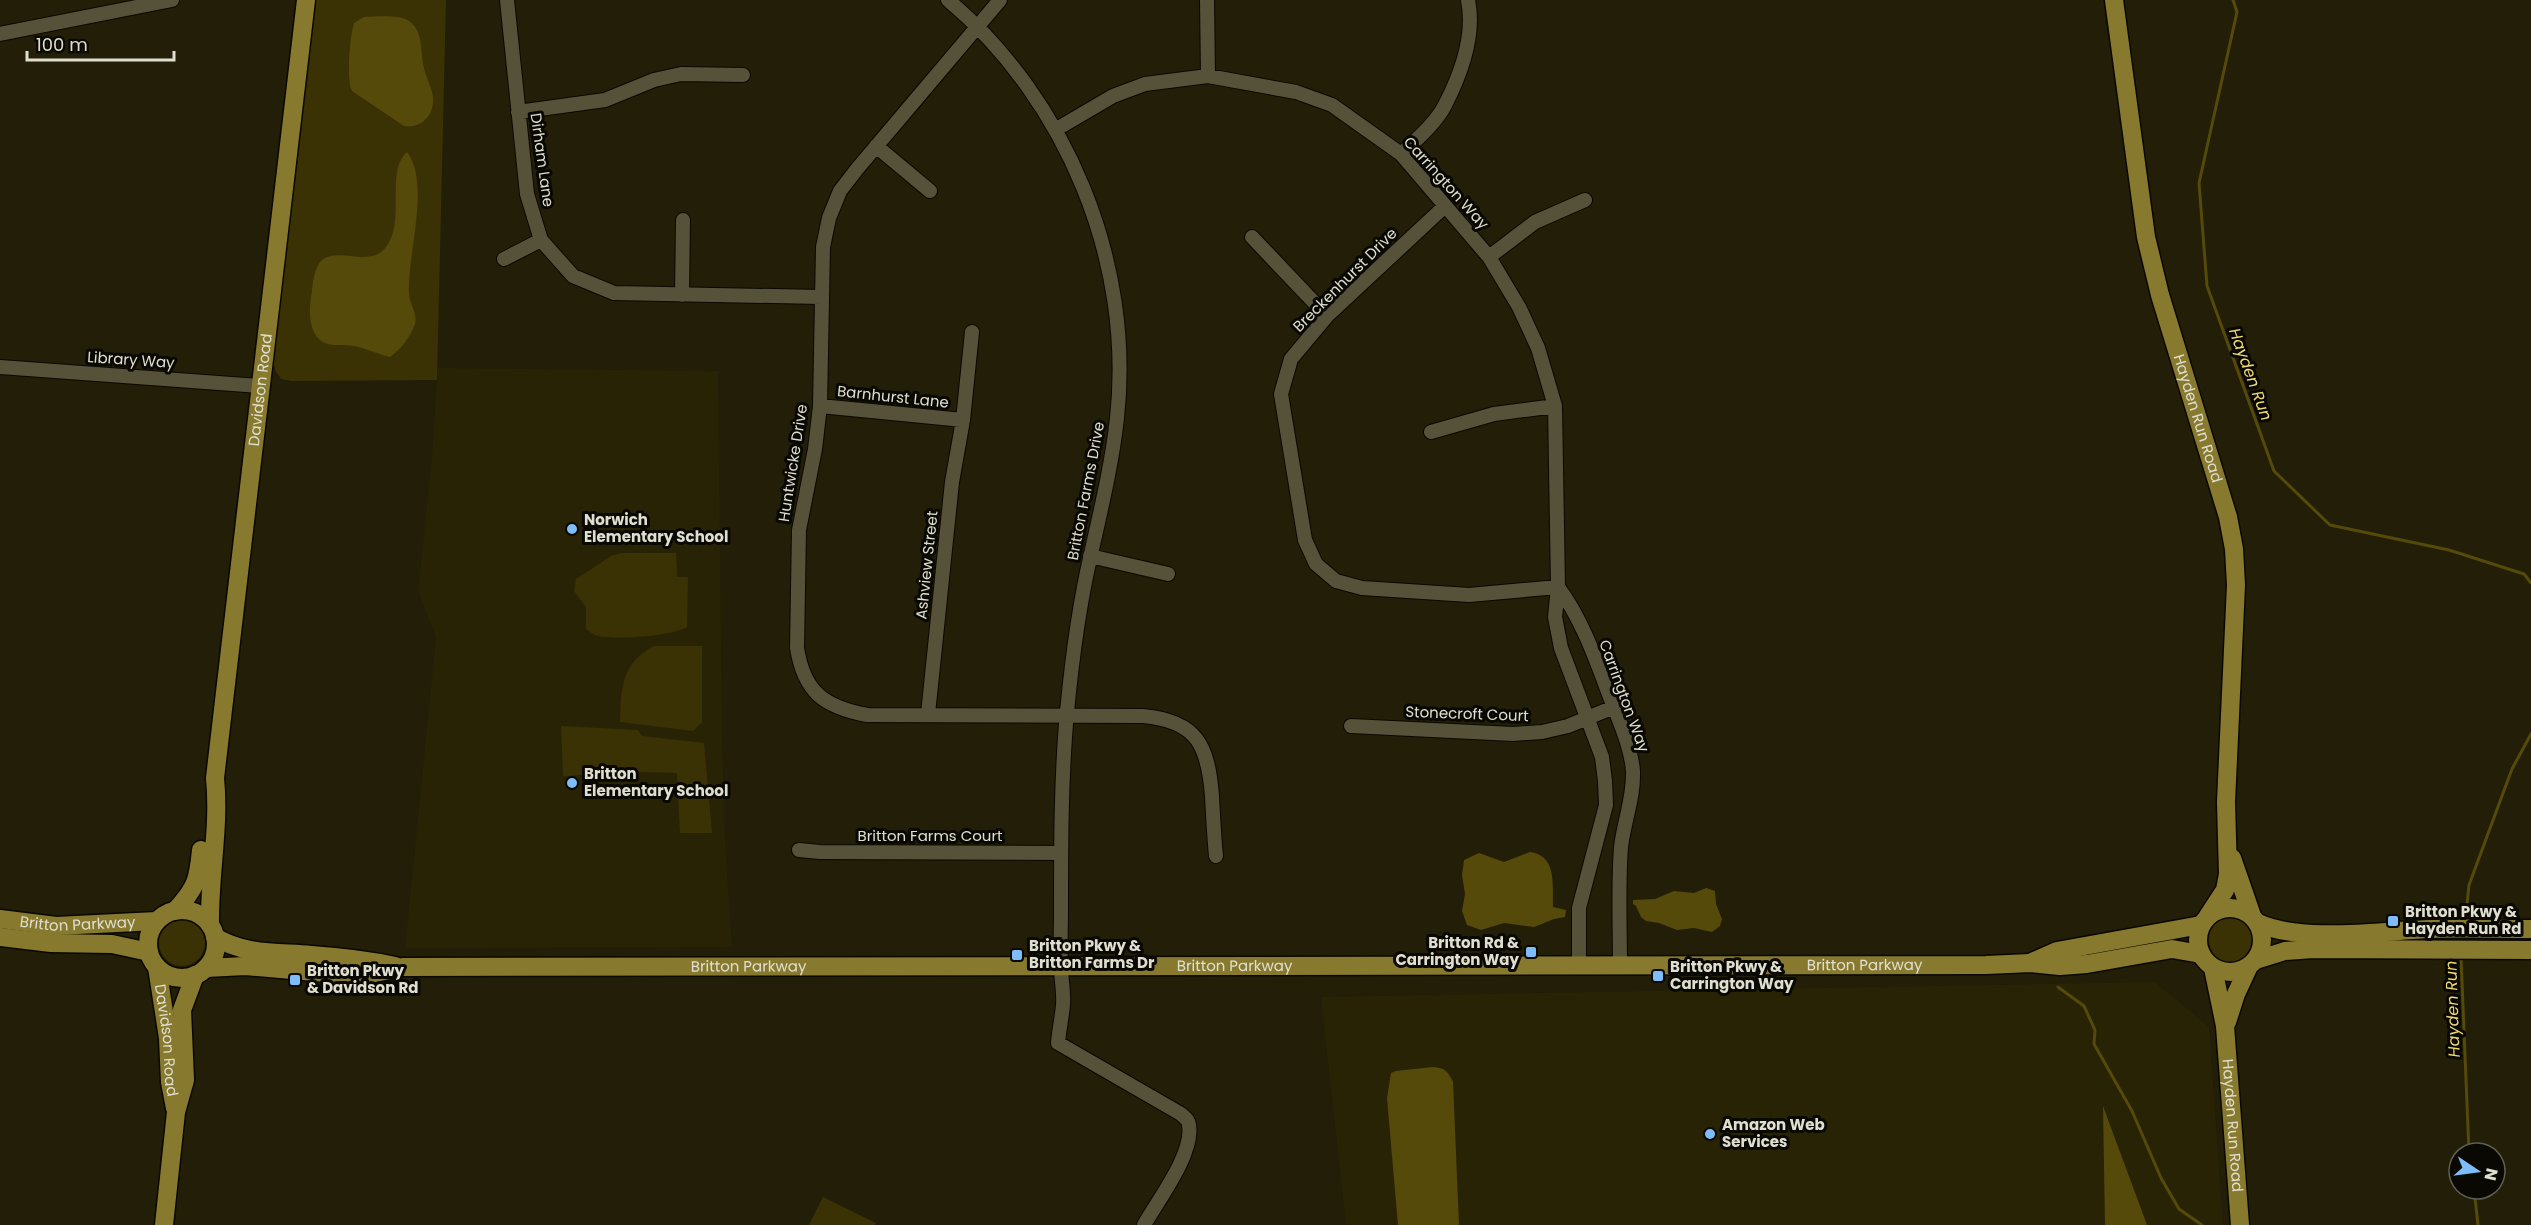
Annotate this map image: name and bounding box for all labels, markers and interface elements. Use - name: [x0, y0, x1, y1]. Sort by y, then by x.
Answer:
- scale bar: [27, 24, 174, 62]
- text: 100 m: [36, 32, 88, 57]
- street label: Dirham Lane: [526, 112, 559, 208]
- street label: Carrington Way: [1399, 132, 1494, 234]
- street label: Breckenhurst Drive: [1288, 223, 1401, 336]
- water label: Hayden Run: [2223, 325, 2278, 424]
- street label: Davidson Road: [243, 332, 277, 447]
- street label: Library Way: [87, 346, 176, 373]
- street label: Hayden Run Road: [2169, 352, 2228, 485]
- street label: Barnhurst Lane: [836, 380, 950, 413]
- street label: Huntwicke Drive: [773, 403, 812, 523]
- street label: Britton Farms Drive: [1062, 420, 1109, 562]
- place label: Norwich Elementary School: [584, 509, 728, 547]
- street label: Ashview Street: [910, 510, 943, 620]
- marker: Norwich Elementary School: [565, 522, 579, 536]
- street label: Carrington Way: [1594, 637, 1655, 755]
- street label: Stonecroft Court: [1405, 701, 1529, 726]
- place label: Britton Elementary School: [584, 763, 728, 801]
- marker: Britton Elementary School: [565, 776, 579, 790]
- street label: Britton Farms Court: [857, 825, 1003, 846]
- place label: Britton Pkwy & Hayden Run Rd: [2405, 901, 2522, 939]
- street label: Britton Parkway: [19, 911, 136, 936]
- marker: Britton Pkwy & Hayden Run Rd: [2386, 914, 2400, 928]
- place label: Britton Rd & Carrington Way: [1395, 932, 1520, 970]
- place label: Britton Pkwy & Britton Farms Dr: [1029, 935, 1155, 973]
- marker: Britton Rd & Carrington Way: [1524, 945, 1538, 959]
- marker: Britton Pkwy & Britton Farms Dr: [1010, 948, 1024, 962]
- street label: Britton Parkway: [1807, 954, 1923, 975]
- street label: Britton Parkway: [691, 955, 807, 977]
- street label: Britton Parkway: [1177, 955, 1293, 976]
- place label: Britton Pkwy & Carrington Way: [1670, 956, 1794, 994]
- place label: Britton Pkwy & Davidson Rd: [307, 960, 418, 998]
- water label: Hayden Run: [2439, 960, 2466, 1058]
- marker: Britton Pkwy & Carrington Way: [1651, 969, 1665, 983]
- marker: Britton Pkwy & Davidson Rd: [288, 973, 302, 987]
- street label: Davidson Road: [150, 983, 184, 1098]
- street label: Hayden Run Road: [2218, 1058, 2248, 1193]
- place label: Amazon Web Services: [1722, 1114, 1825, 1152]
- marker: Amazon Web Services: [1703, 1127, 1717, 1141]
- north arrow: [2447, 1141, 2507, 1201]
- text: N: [2479, 1166, 2504, 1183]

